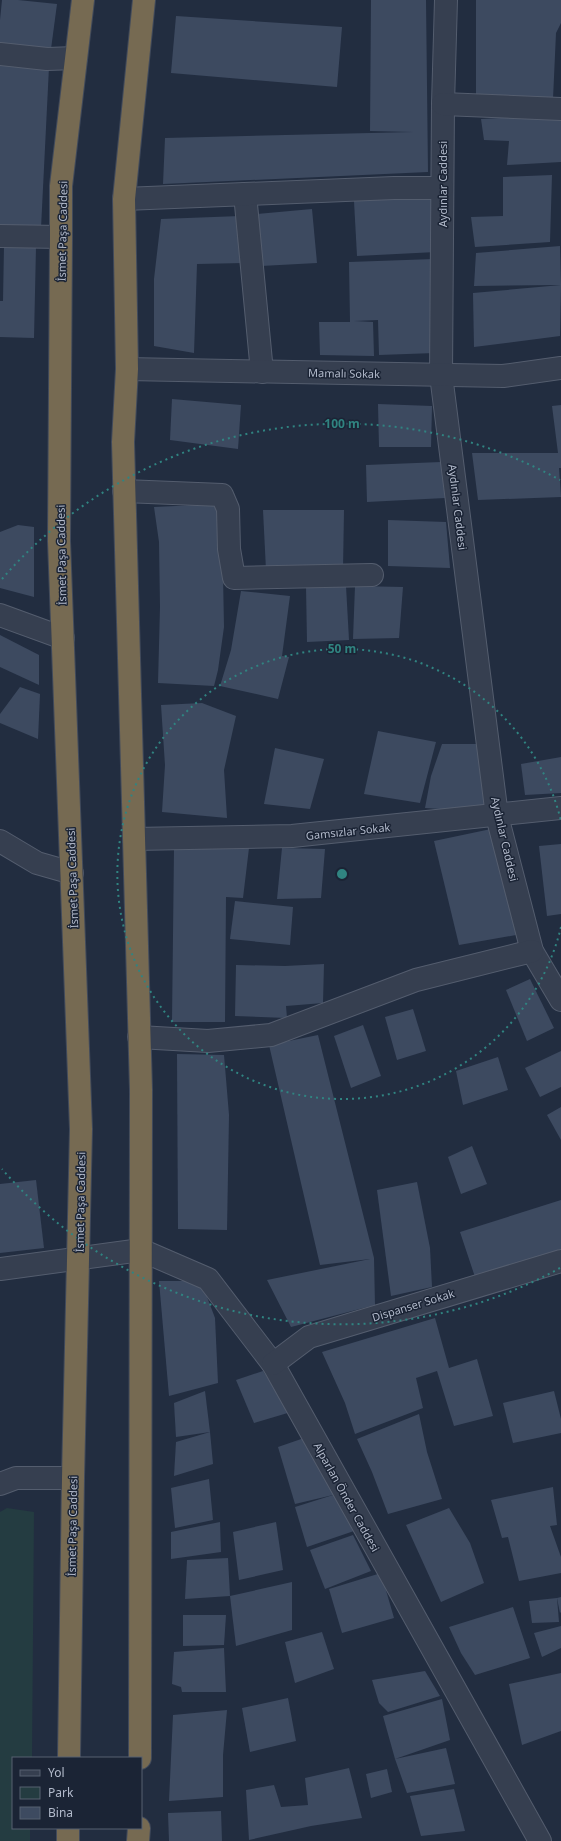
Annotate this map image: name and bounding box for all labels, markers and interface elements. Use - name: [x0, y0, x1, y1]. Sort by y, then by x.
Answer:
- street label: Aydınlar Caddesi: [435, 141, 450, 227]
- street label: İsmet Paşa Caddesi: [54, 181, 70, 281]
- street label: Mamalı Sokak: [308, 365, 380, 381]
- text: 100 m: [324, 415, 360, 432]
- street label: Aydınlar Caddesi: [445, 463, 471, 551]
- street label: İsmet Paşa Caddesi: [53, 505, 69, 605]
- text: 50 m: [328, 640, 356, 657]
- street label: Aydınlar Caddesi: [488, 795, 522, 883]
- street label: Gamsızlar Sokak: [305, 819, 391, 843]
- street label: İsmet Paşa Caddesi: [63, 828, 81, 928]
- centre of rings: [335, 867, 349, 881]
- street label: İsmet Paşa Caddesi: [72, 1152, 88, 1252]
- street label: Dispanser Sokak: [370, 1285, 456, 1325]
- street label: Alparlan Önder Caddesi: [311, 1440, 383, 1554]
- street label: İsmet Paşa Caddesi: [64, 1476, 80, 1576]
- legend: [12, 1757, 142, 1829]
- text: Yol: [48, 1764, 65, 1781]
- text: Park: [48, 1784, 74, 1801]
- text: Bina: [48, 1804, 73, 1821]

